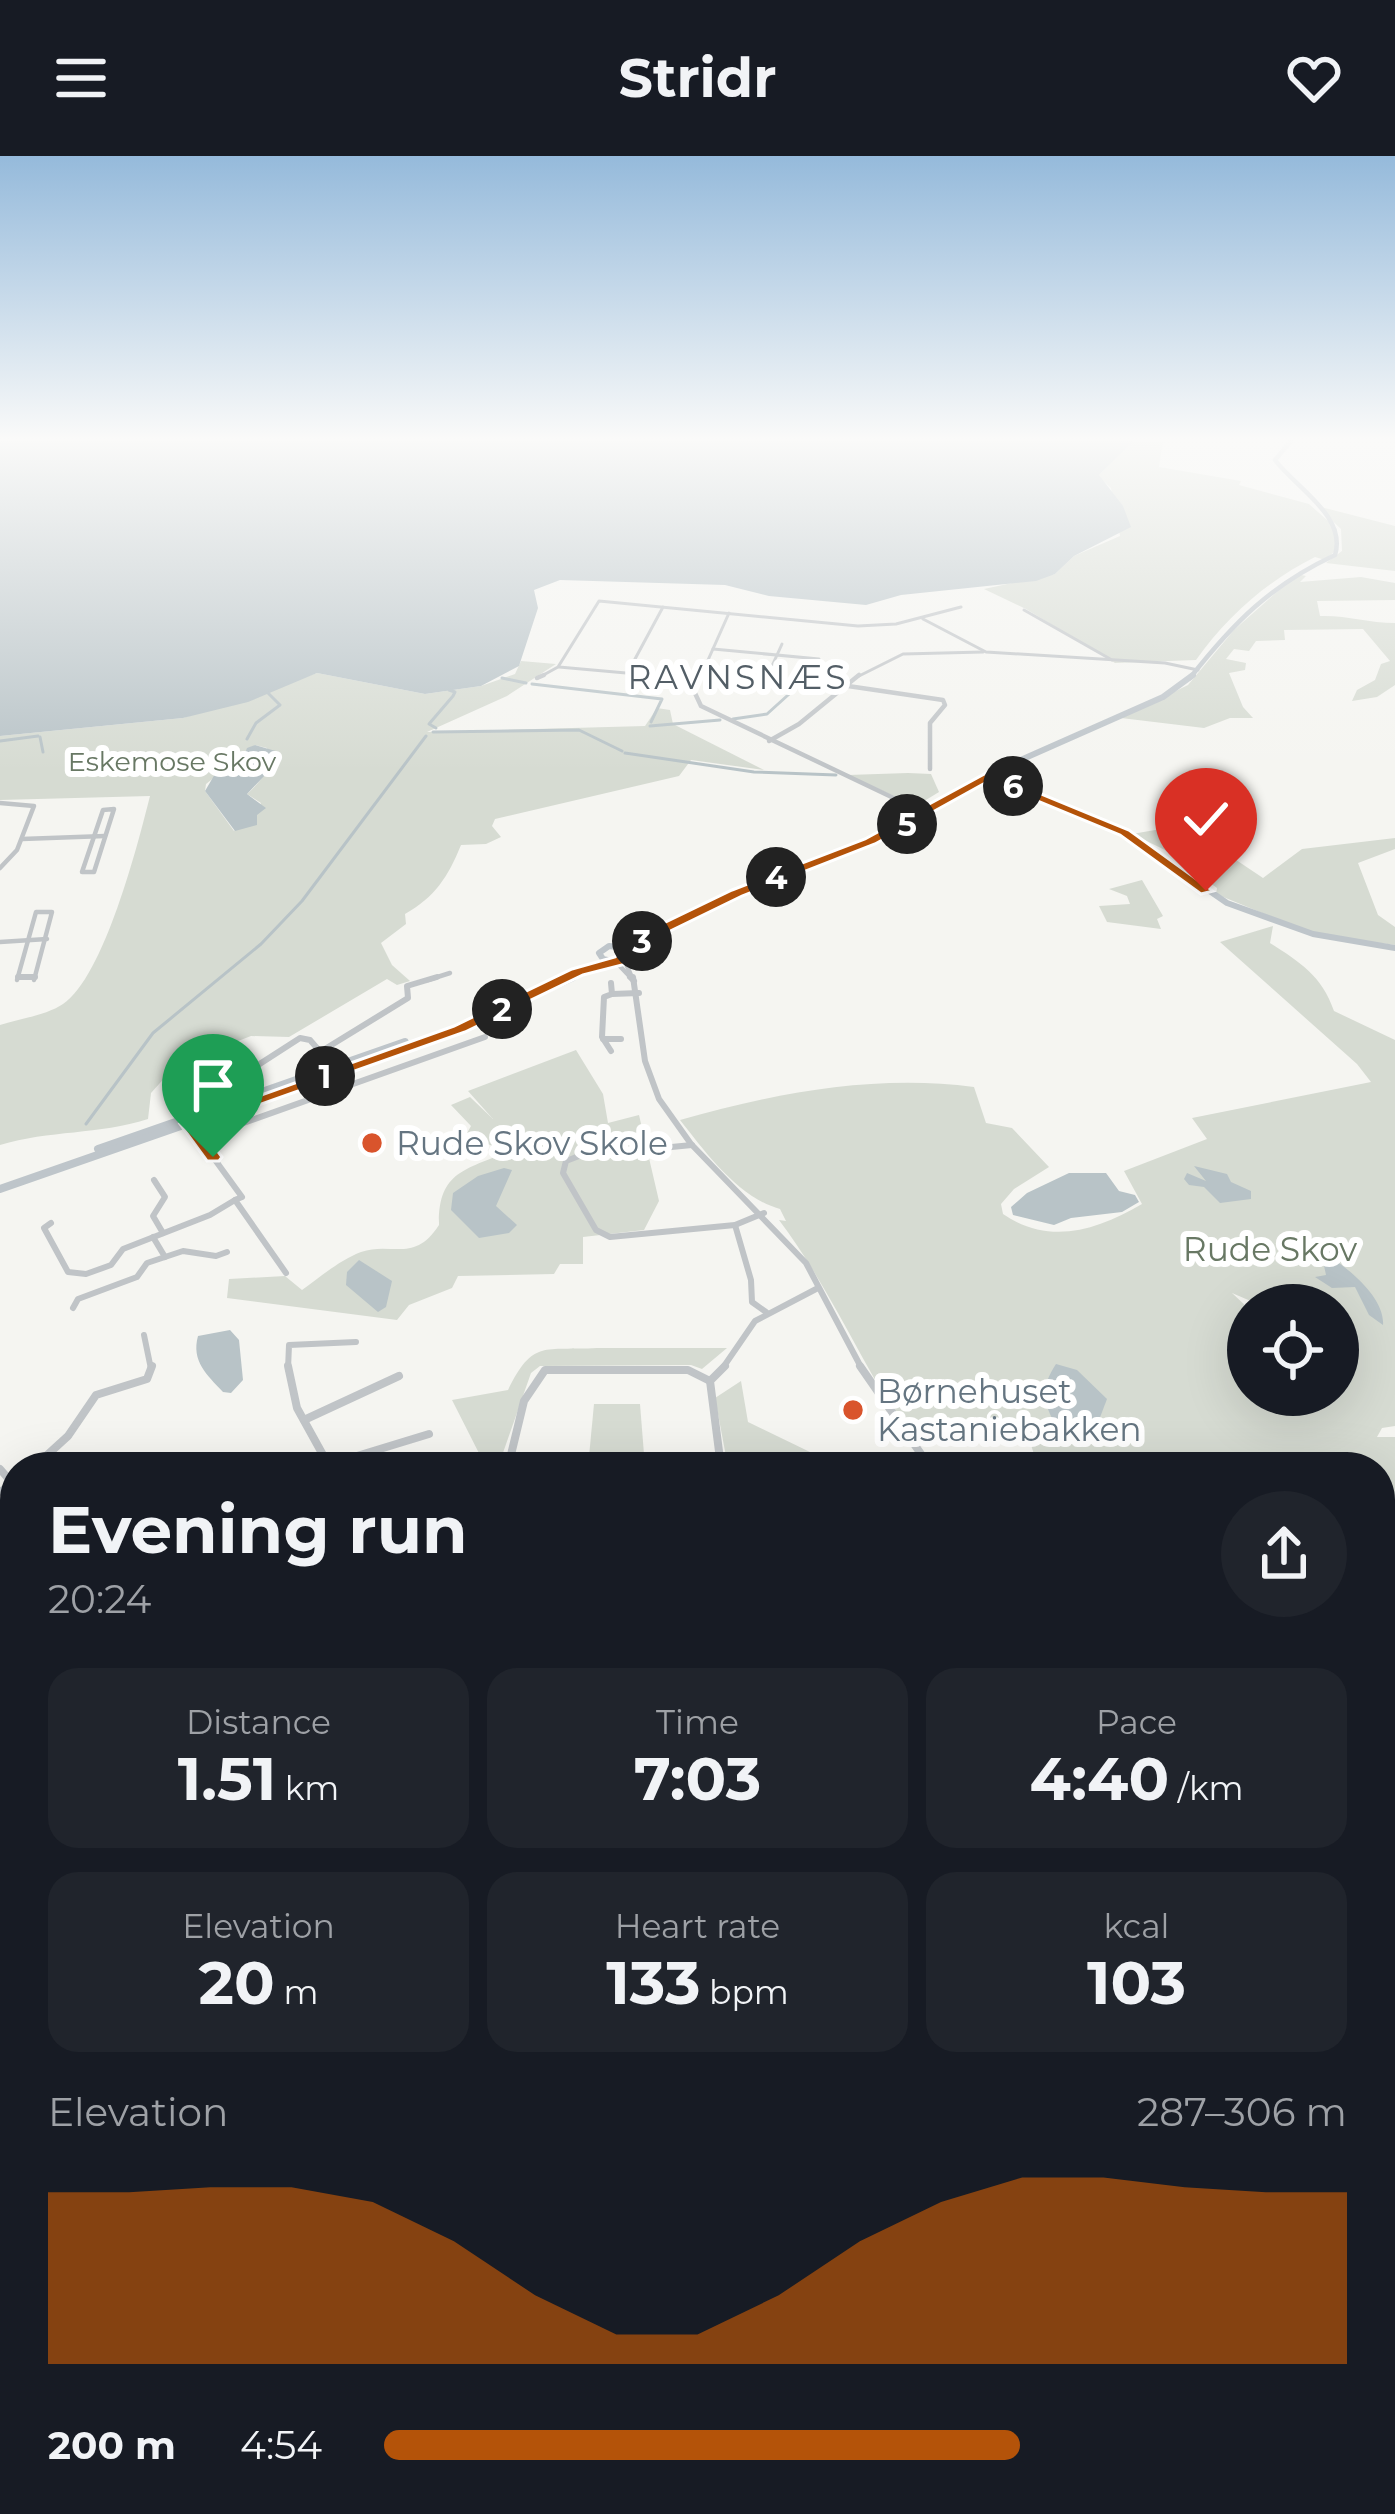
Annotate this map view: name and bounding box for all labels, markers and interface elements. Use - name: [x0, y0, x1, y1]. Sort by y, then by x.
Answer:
- icon: menu: [48, 45, 114, 111]
- text: Stridr: [619, 45, 776, 111]
- icon: heart: [1281, 45, 1347, 111]
- district label: RAVNSNÆS: [627, 657, 849, 697]
- park label: Eskemose Skov: [68, 745, 277, 778]
- pin: 6: [983, 756, 1043, 816]
- text: 6: [1002, 766, 1024, 806]
- pin: [1155, 768, 1257, 891]
- icon: check: [1173, 786, 1239, 852]
- pin: 5: [877, 794, 937, 854]
- text: 5: [897, 804, 917, 844]
- pin: 4: [746, 847, 806, 907]
- text: 4: [765, 857, 787, 897]
- pin: 3: [612, 911, 672, 971]
- text: 3: [632, 921, 652, 961]
- pin: 2: [472, 979, 532, 1039]
- text: 2: [492, 989, 512, 1029]
- pin: [162, 1034, 264, 1157]
- pin: 1: [295, 1046, 355, 1106]
- icon: arrive: [180, 1052, 246, 1118]
- text: 1: [319, 1056, 331, 1096]
- place label: Rude Skov Skole: [396, 1123, 668, 1163]
- marker: Rude Skov Skole: [359, 1130, 385, 1156]
- park label: Rude Skov: [1183, 1229, 1357, 1269]
- map controls: [1227, 1284, 1359, 1416]
- button: locate: [1227, 1284, 1359, 1416]
- place label: Børnehuset Kastaniebakken: [877, 1371, 1142, 1449]
- marker: Børnehuset Kastaniebakken: [840, 1397, 866, 1423]
- text: Evening run: [48, 1489, 468, 1570]
- button: share: [1221, 1491, 1347, 1617]
- text: 20:24: [48, 1575, 151, 1623]
- text: Distance: [186, 1702, 331, 1742]
- text: Time: [656, 1702, 739, 1742]
- text: Pace: [1096, 1702, 1177, 1742]
- text: 1.51: [178, 1742, 276, 1815]
- text: 7:03: [634, 1742, 761, 1815]
- text: 4:40: [1029, 1742, 1169, 1815]
- text: km: [276, 1768, 339, 1808]
- text: /km: [1169, 1768, 1244, 1808]
- text: Elevation: [182, 1906, 335, 1946]
- text: Heart rate: [615, 1906, 780, 1946]
- text: kcal: [1104, 1906, 1169, 1946]
- text: 20: [199, 1946, 275, 2019]
- text: 133: [606, 1946, 700, 2019]
- text: 103: [1087, 1946, 1186, 2019]
- text: m: [275, 1972, 318, 2012]
- text: bpm: [700, 1972, 789, 2012]
- text: Elevation: [48, 2088, 228, 2136]
- text: 287–306 m: [1137, 2088, 1347, 2136]
- text: 200 m: [48, 2421, 176, 2469]
- text: 4:54: [240, 2421, 322, 2469]

